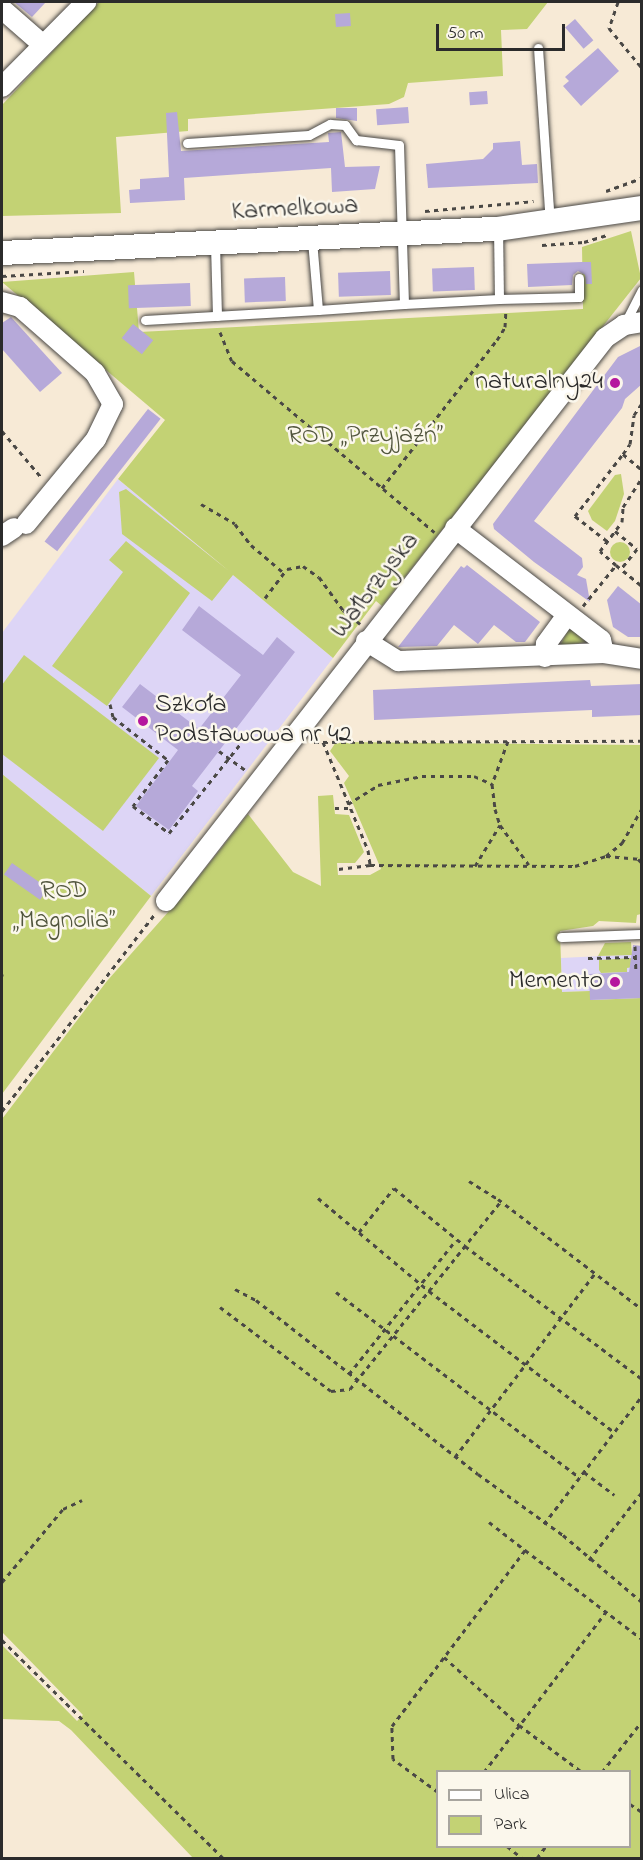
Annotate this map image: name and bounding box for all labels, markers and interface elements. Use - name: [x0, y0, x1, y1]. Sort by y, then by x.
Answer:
- scale bar: [439, 12, 568, 50]
- text: 50 m: [447, 21, 484, 47]
- street label: Karmelkowa: [231, 191, 359, 229]
- place label: naturalny24: [475, 367, 603, 399]
- marker: naturalny24: [608, 376, 622, 390]
- park label: ROD „Przyjaźń”: [287, 421, 443, 453]
- street label: Wałbrzyska: [325, 527, 427, 645]
- place label: Szkoła Podstawowa nr 42: [155, 690, 352, 752]
- marker: Szkoła Podstawowa nr 42: [136, 714, 150, 728]
- park label: ROD „Magnolia”: [13, 876, 115, 938]
- place label: Memento: [509, 966, 603, 998]
- marker: Memento: [608, 975, 622, 989]
- legend: [436, 1770, 631, 1848]
- text: Ulica: [494, 1782, 529, 1808]
- text: Park: [494, 1812, 527, 1838]

